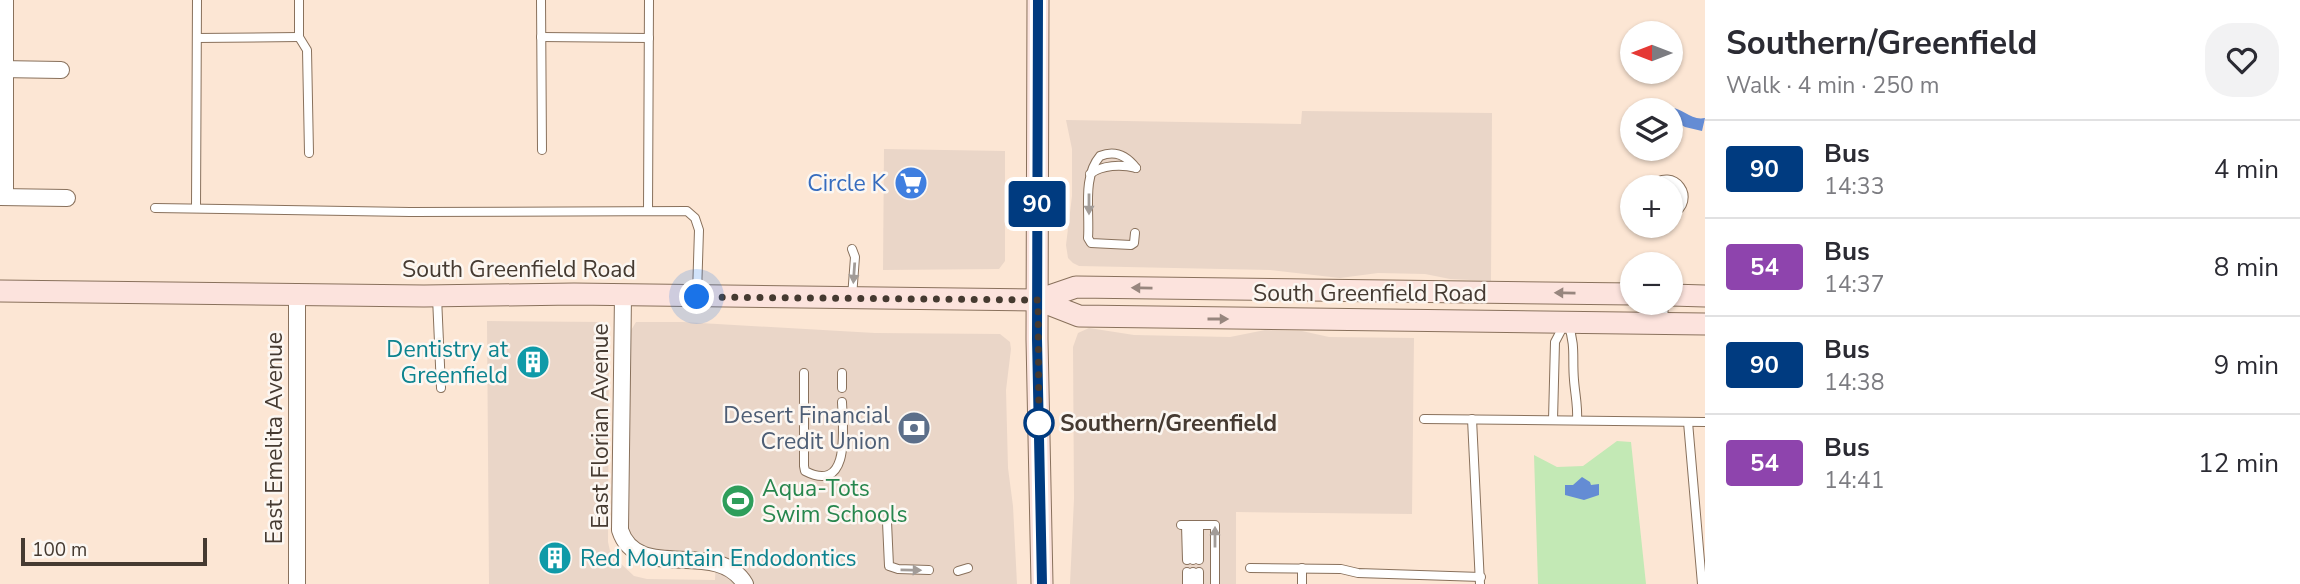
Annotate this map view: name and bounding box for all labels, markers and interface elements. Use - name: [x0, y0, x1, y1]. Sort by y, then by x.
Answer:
- north arrow: [1620, 21, 1684, 84]
- map controls: [1620, 21, 1683, 315]
- text: Southern/Greenfield: [1726, 21, 2037, 66]
- button: heart: [2205, 23, 2279, 97]
- text: Walk · 4 min · 250 m: [1726, 70, 1939, 101]
- button: layers: [1620, 98, 1683, 161]
- text: Bus: [1824, 136, 1870, 171]
- text: 4 min: [2214, 152, 2279, 187]
- text: 90: [1750, 153, 1779, 185]
- supermarket icon: Circle K: [892, 164, 930, 202]
- place label: Circle K: [807, 168, 887, 199]
- text: 14:33: [1824, 171, 1884, 202]
- button: +: [1620, 175, 1683, 238]
- line badge: 90: [1006, 181, 1068, 227]
- text: 90: [1023, 188, 1051, 220]
- one-way arrow: [1084, 193, 1095, 215]
- text: Bus: [1824, 234, 1870, 269]
- text: 8 min: [2214, 250, 2279, 285]
- text: 54: [1750, 251, 1779, 283]
- button: −: [1620, 252, 1683, 315]
- street label: South Greenfield Road: [402, 254, 636, 285]
- one-way arrow: [848, 262, 859, 284]
- text: 14:37: [1824, 269, 1884, 300]
- street label: South Greenfield Road: [1253, 278, 1487, 309]
- your location: [679, 279, 714, 314]
- one-way arrow: [1131, 282, 1153, 294]
- one-way arrow: [1553, 287, 1575, 299]
- one-way arrow: [1208, 313, 1230, 325]
- street label: East Florian Avenue: [585, 323, 616, 529]
- street label: East Emelita Avenue: [259, 332, 290, 544]
- text: Bus: [1824, 332, 1870, 367]
- place label: Dentistry at Greenfield: [386, 334, 509, 391]
- building icon: Dentistry at Greenfield: [514, 343, 552, 381]
- text: 9 min: [2214, 348, 2279, 383]
- text: 90: [1750, 349, 1779, 381]
- text: 14:38: [1824, 367, 1884, 398]
- place label: Desert Financial Credit Union: [723, 400, 890, 457]
- marker: Southern/Greenfield: [1024, 408, 1054, 438]
- place label: Southern/Greenfield: [1060, 408, 1277, 439]
- bank icon: Desert Financial Credit Union: [895, 409, 933, 447]
- text: Bus: [1824, 430, 1870, 465]
- text: 12 min: [2198, 446, 2279, 481]
- text: 54: [1750, 447, 1779, 479]
- text: 14:41: [1824, 465, 1884, 496]
- place label: Aqua-Tots Swim Schools: [762, 473, 907, 530]
- sports icon: Aqua-Tots Swim Schools: [719, 482, 757, 520]
- one-way arrow: [1209, 526, 1221, 548]
- scale bar: [21, 535, 206, 567]
- text: 100 m: [32, 537, 87, 563]
- building icon: Red Mountain Endodontics: [536, 539, 574, 577]
- place label: Red Mountain Endodontics: [580, 543, 857, 574]
- one-way arrow: [900, 564, 922, 575]

